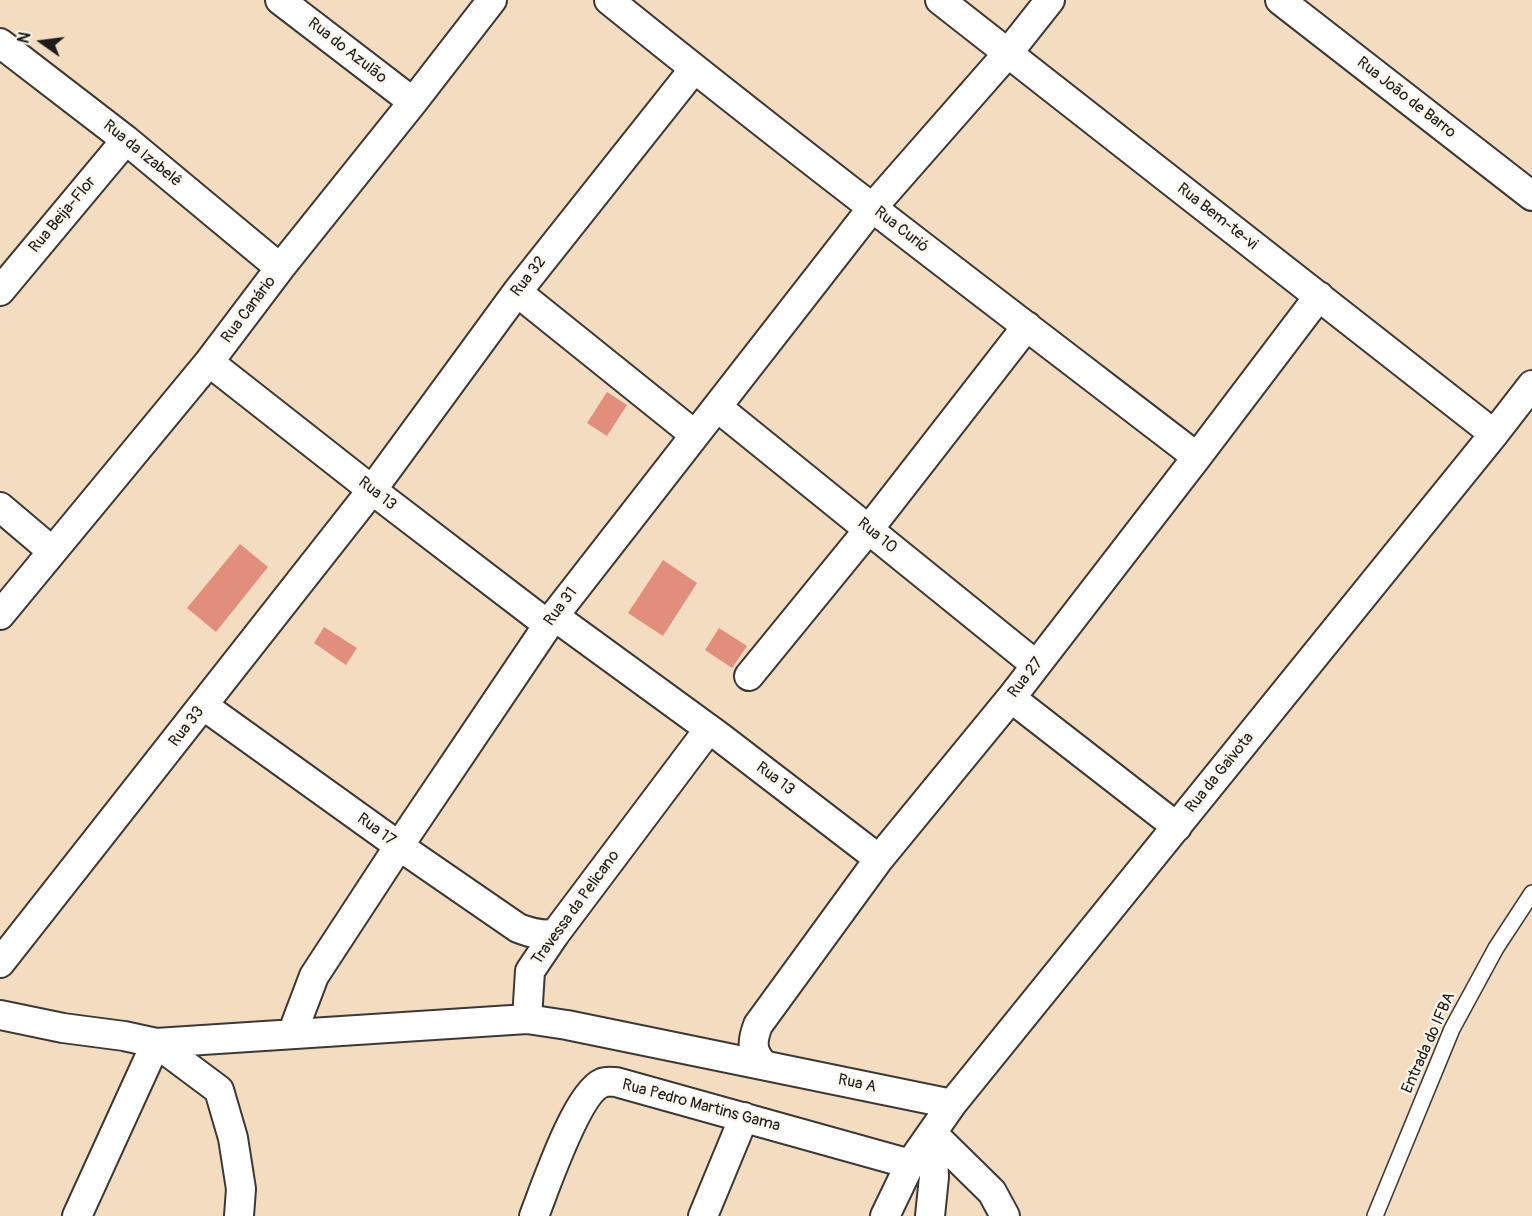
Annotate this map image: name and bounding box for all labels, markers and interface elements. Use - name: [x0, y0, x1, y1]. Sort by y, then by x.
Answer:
- north arrow: [12, 12, 72, 72]
- street label: Rua do Azulão: [304, 14, 390, 88]
- text: N: [14, 30, 36, 45]
- street label: Rua João de Barro: [1353, 53, 1459, 143]
- street label: Rua da Izabelê: [99, 117, 185, 191]
- street label: Rua Beija-Flor: [25, 173, 101, 257]
- street label: Rua Bem-te-vi: [1173, 180, 1261, 254]
- street label: Rua Curió: [870, 203, 932, 257]
- street label: Rua 32: [507, 253, 551, 301]
- street label: Rua Canário: [218, 273, 280, 347]
- street label: Rua 13: [354, 473, 400, 515]
- street label: Rua 10: [853, 514, 901, 558]
- street label: Rua 31: [540, 584, 582, 630]
- street label: Rua 27: [1004, 654, 1048, 702]
- street label: Rua 33: [165, 703, 209, 751]
- street label: Rua da Gaivota: [1182, 729, 1258, 817]
- street label: Rua 13: [752, 758, 798, 800]
- street label: Rua 17: [353, 810, 399, 850]
- street label: Travessa da Pelicano: [528, 847, 624, 969]
- street label: Entrada do IFBA: [1398, 989, 1460, 1097]
- street label: Rua A: [836, 1071, 878, 1097]
- street label: Rua Pedro Martins Gama: [620, 1076, 782, 1136]

